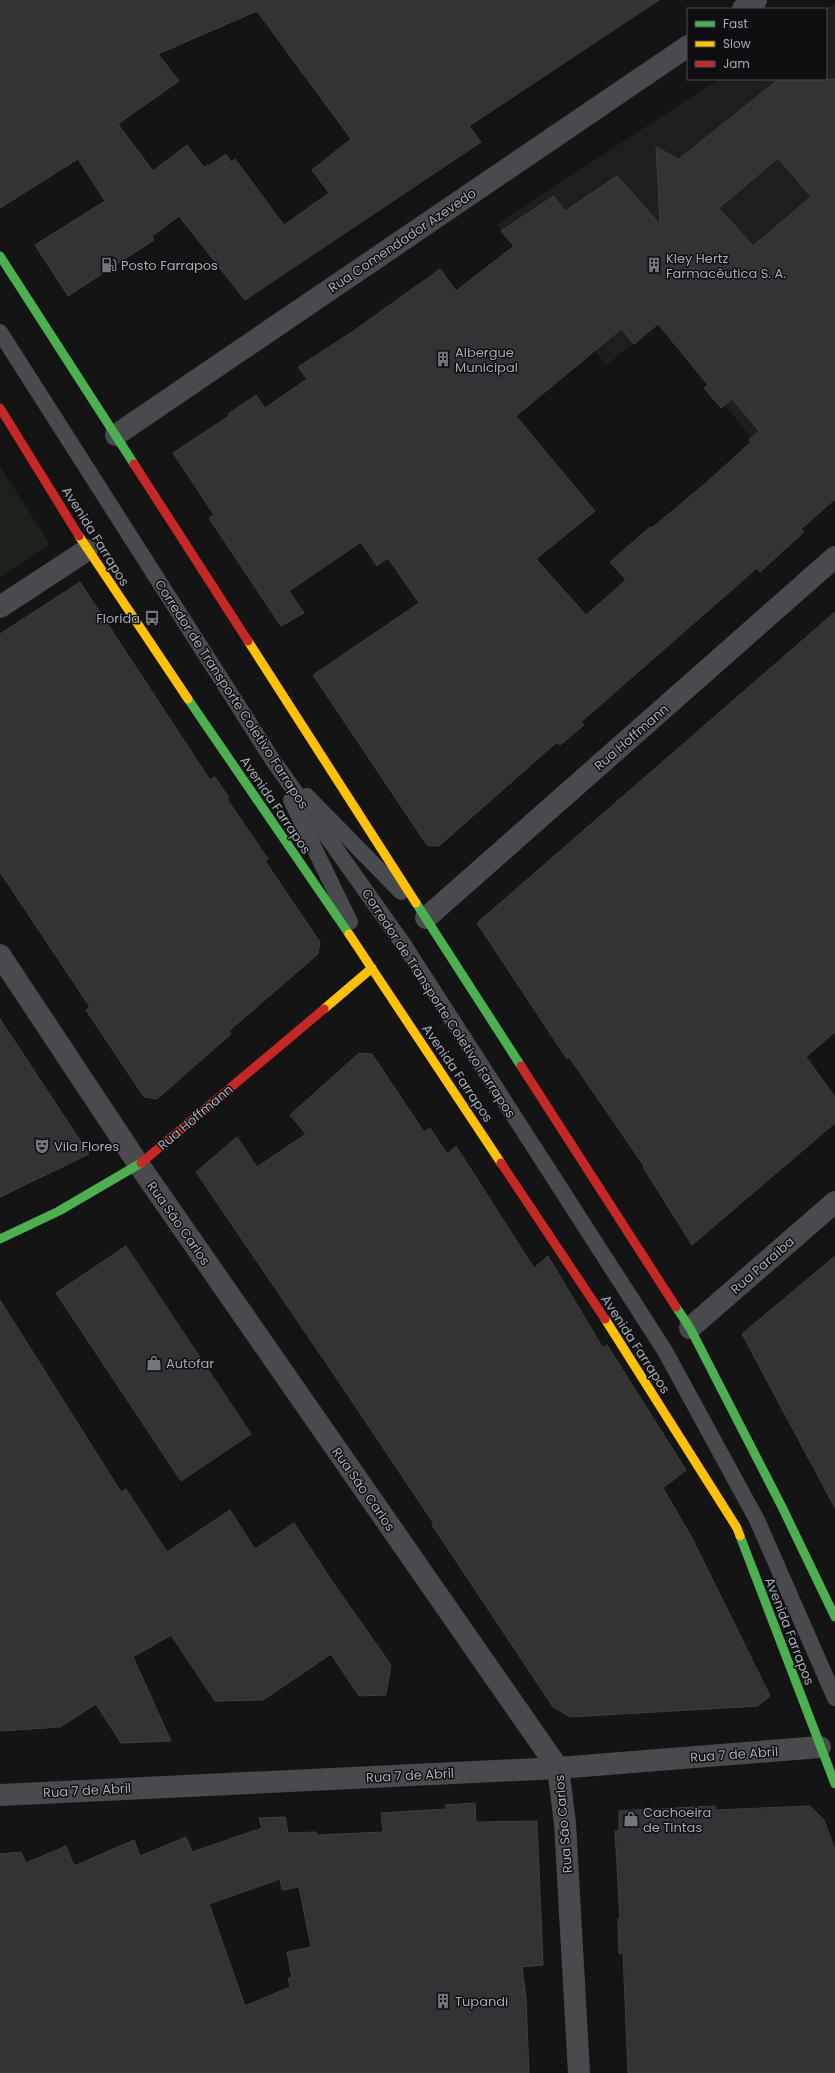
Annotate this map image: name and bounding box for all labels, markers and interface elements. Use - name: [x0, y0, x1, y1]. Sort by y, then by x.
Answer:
- legend: [687, 8, 827, 80]
- text: Fast: [723, 15, 748, 32]
- text: Slow: [723, 35, 751, 52]
- text: Jam: [723, 55, 750, 72]
- street label: Rua Comendador Azevedo: [325, 184, 480, 297]
- place label: Kley Hertz Farmacêutica S. A.: [666, 249, 786, 283]
- fuel station icon: Posto Farrapos: [100, 256, 118, 274]
- place label: Posto Farrapos: [121, 256, 218, 275]
- building icon: Kley Hertz Farmacêutica S. A.: [645, 256, 663, 274]
- place label: Albergue Municipal: [455, 343, 518, 377]
- building icon: Albergue Municipal: [434, 350, 452, 368]
- street label: Avenida Farrapos: [57, 483, 134, 590]
- street label: Corredor de Transporte Coletivo Farrapos: [150, 576, 313, 813]
- place label: Florida: [96, 609, 140, 628]
- bus stop icon: Florida: [143, 609, 161, 627]
- street label: Rua Hoffmann: [590, 700, 673, 775]
- street label: Avenida Farrapos: [236, 753, 316, 858]
- street label: Corredor de Transporte Coletivo Farrapos: [357, 885, 520, 1122]
- street label: Avenida Farrapos: [418, 1021, 498, 1126]
- street label: Rua Hoffmann: [154, 1080, 237, 1155]
- theatre icon: Vila Flores: [33, 1137, 51, 1155]
- place label: Vila Flores: [54, 1137, 119, 1156]
- street label: Rua São Carlos: [143, 1177, 215, 1269]
- street label: Rua Paraíba: [726, 1232, 798, 1299]
- street label: Avenida Farrapos: [596, 1291, 675, 1398]
- shop icon: Autofar: [145, 1354, 163, 1372]
- place label: Autofar: [166, 1354, 214, 1373]
- street label: Rua São Carlos: [328, 1443, 400, 1535]
- street label: Avenida Farrapos: [760, 1574, 819, 1688]
- street label: Rua 7 de Abril: [689, 1742, 779, 1767]
- street label: Rua 7 de Abril: [366, 1764, 455, 1787]
- street label: Rua São Carlos: [550, 1774, 577, 1874]
- street label: Rua 7 de Abril: [43, 1779, 132, 1802]
- place label: Cachoeira de Tintas: [643, 1803, 711, 1837]
- shop icon: Cachoeira de Tintas: [622, 1810, 640, 1828]
- building icon: Tupandi: [434, 1992, 452, 2010]
- place label: Tupandi: [455, 1992, 508, 2011]

